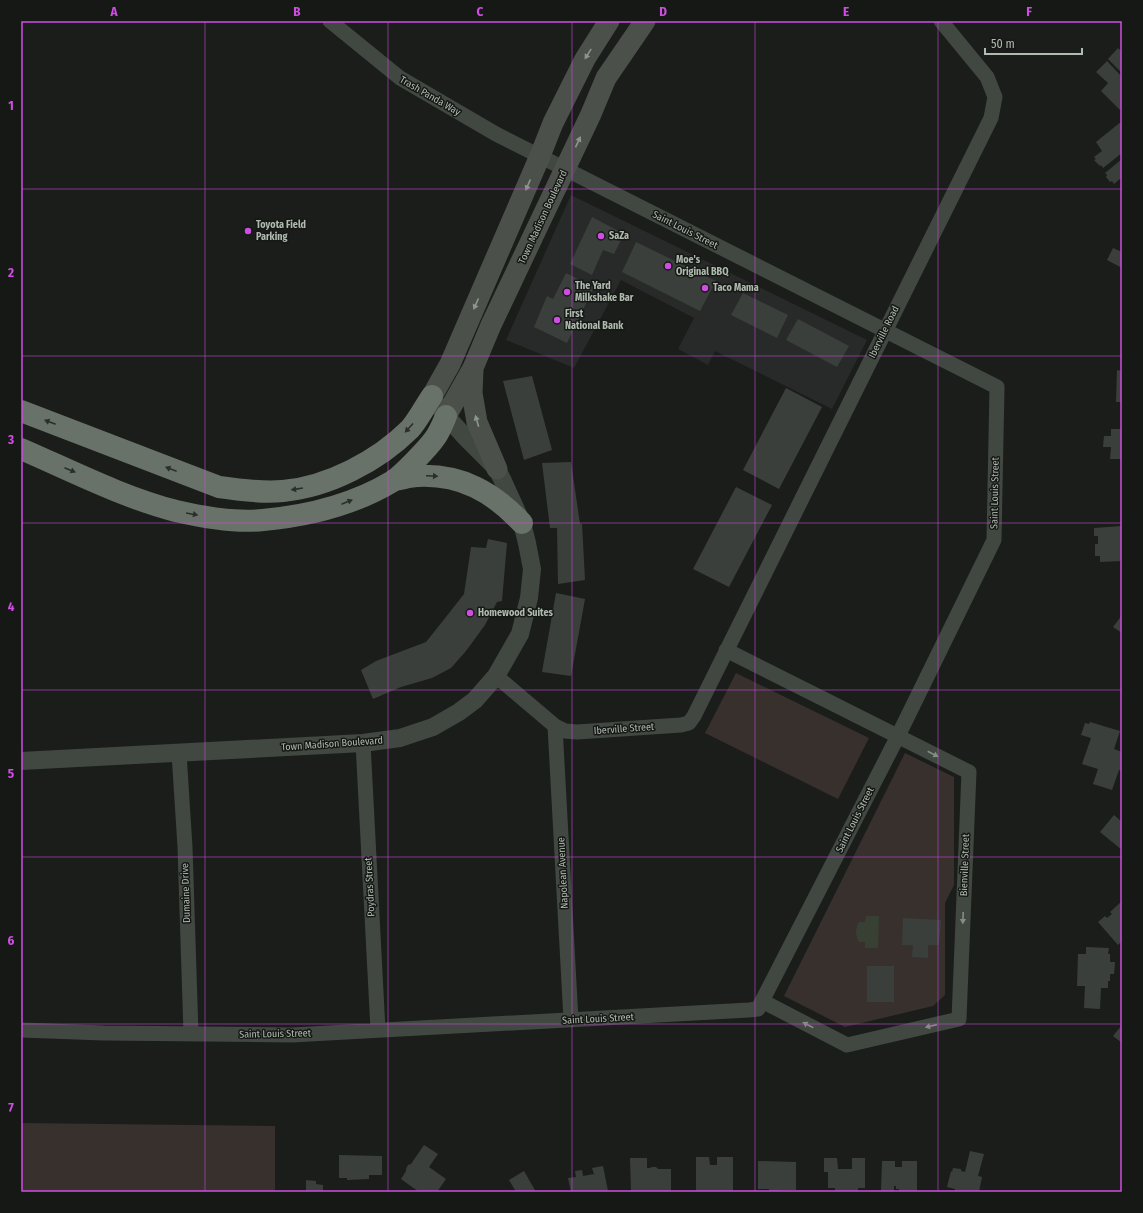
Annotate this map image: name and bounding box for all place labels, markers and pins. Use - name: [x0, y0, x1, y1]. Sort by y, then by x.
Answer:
- place label: Toyota Field Parking: [256, 219, 306, 243]
- marker: Toyota Field Parking: [243, 226, 253, 236]
- place label: SaZa: [609, 230, 629, 242]
- marker: SaZa: [596, 231, 606, 241]
- place label: Moe's Original BBQ: [676, 254, 729, 278]
- marker: Moe's Original BBQ: [663, 261, 673, 271]
- place label: The Yard Milkshake Bar: [575, 280, 634, 304]
- place label: Taco Mama: [713, 282, 759, 294]
- marker: Taco Mama: [700, 283, 710, 293]
- marker: The Yard Milkshake Bar: [562, 287, 572, 297]
- place label: First National Bank: [565, 308, 624, 332]
- marker: First National Bank: [552, 315, 562, 325]
- place label: Homewood Suites: [478, 607, 554, 619]
- marker: Homewood Suites: [465, 608, 475, 618]

